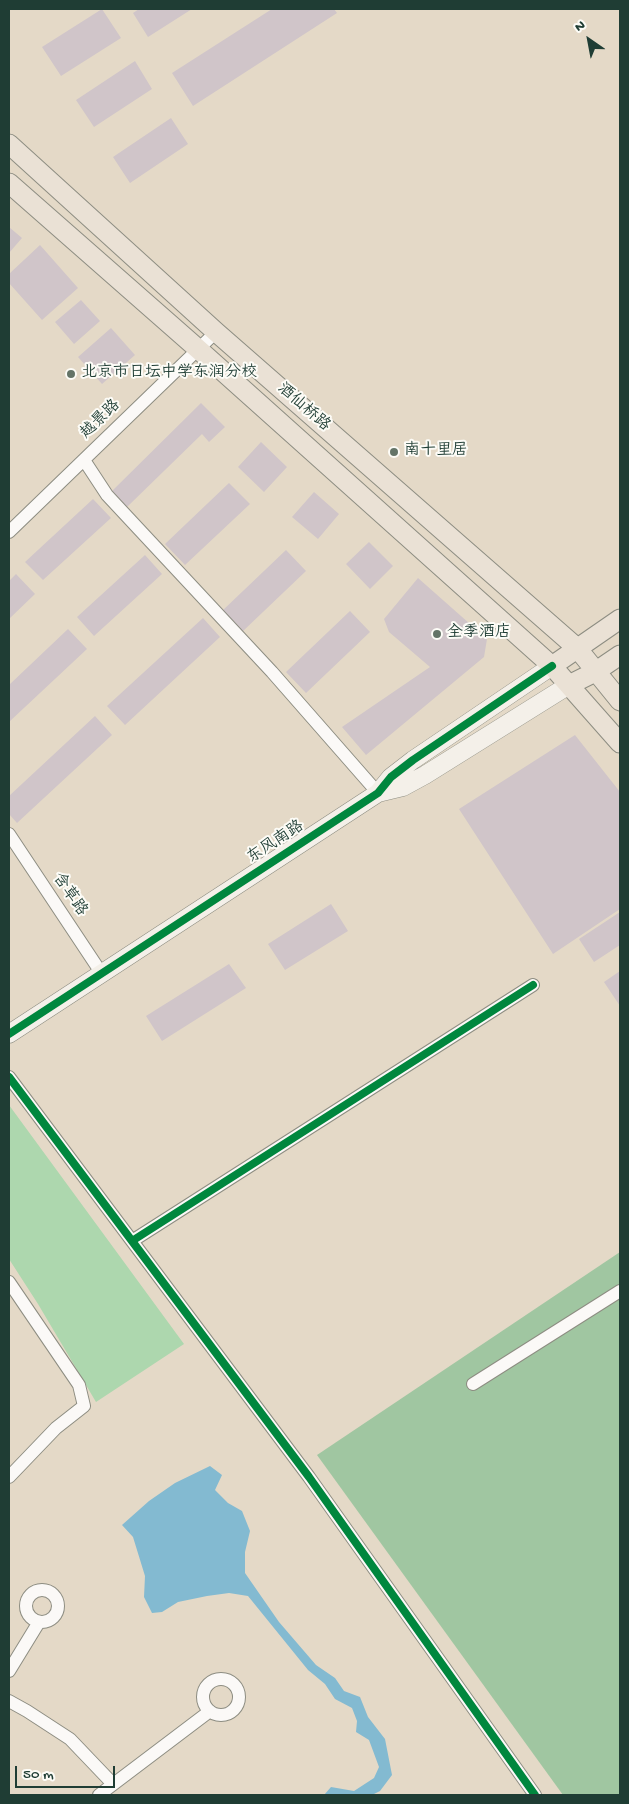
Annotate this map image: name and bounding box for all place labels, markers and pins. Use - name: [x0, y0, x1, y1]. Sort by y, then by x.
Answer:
- place label: 北京市日坛中学东润分校: [81, 364, 257, 384]
- marker: 北京市日坛中学东润分校: [65, 368, 77, 380]
- place label: 南十里居: [404, 442, 468, 462]
- marker: 南十里居: [388, 446, 400, 458]
- place label: 全季酒店: [447, 624, 511, 644]
- marker: 全季酒店: [431, 628, 443, 640]

